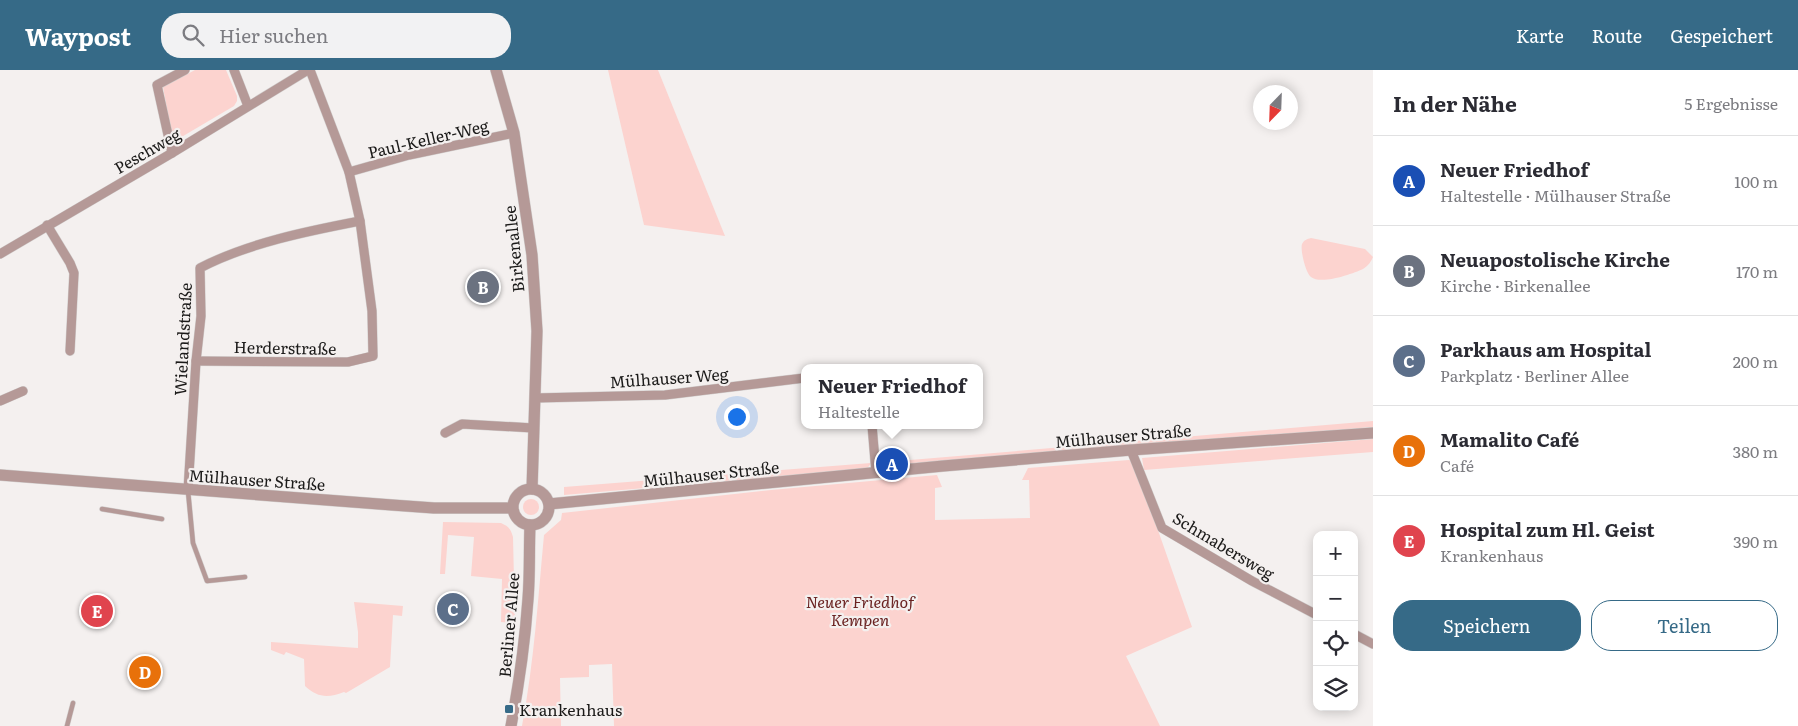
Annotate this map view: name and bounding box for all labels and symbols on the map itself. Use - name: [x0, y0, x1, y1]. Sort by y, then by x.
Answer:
- north arrow: [1253, 85, 1298, 130]
- street label: Paul-Keller-Weg: [365, 112, 491, 164]
- street label: Peschweg: [109, 121, 185, 179]
- street label: Birkenallee: [497, 204, 529, 294]
- pin: B: [467, 268, 499, 306]
- street label: Wielandstraße: [167, 282, 197, 396]
- street label: Herderstraße: [233, 334, 337, 360]
- street label: Mülhauser Weg: [609, 361, 729, 393]
- your location: [724, 404, 750, 430]
- street label: Mülhauser Straße: [1054, 417, 1192, 453]
- pin: A: [876, 445, 908, 483]
- street label: Mülhauser Straße: [642, 454, 780, 492]
- street label: Mülhauser Straße: [188, 462, 326, 496]
- street label: Schmabersweg: [1169, 505, 1280, 585]
- street label: Berliner Allee: [491, 572, 525, 678]
- park label: Neuer Friedhof Kempen: [806, 589, 916, 631]
- pin: C: [437, 590, 469, 628]
- pin: E: [81, 592, 113, 630]
- pin: D: [129, 653, 161, 691]
- place label: Krankenhaus: [519, 697, 622, 721]
- marker: Krankenhaus: [503, 703, 515, 715]

